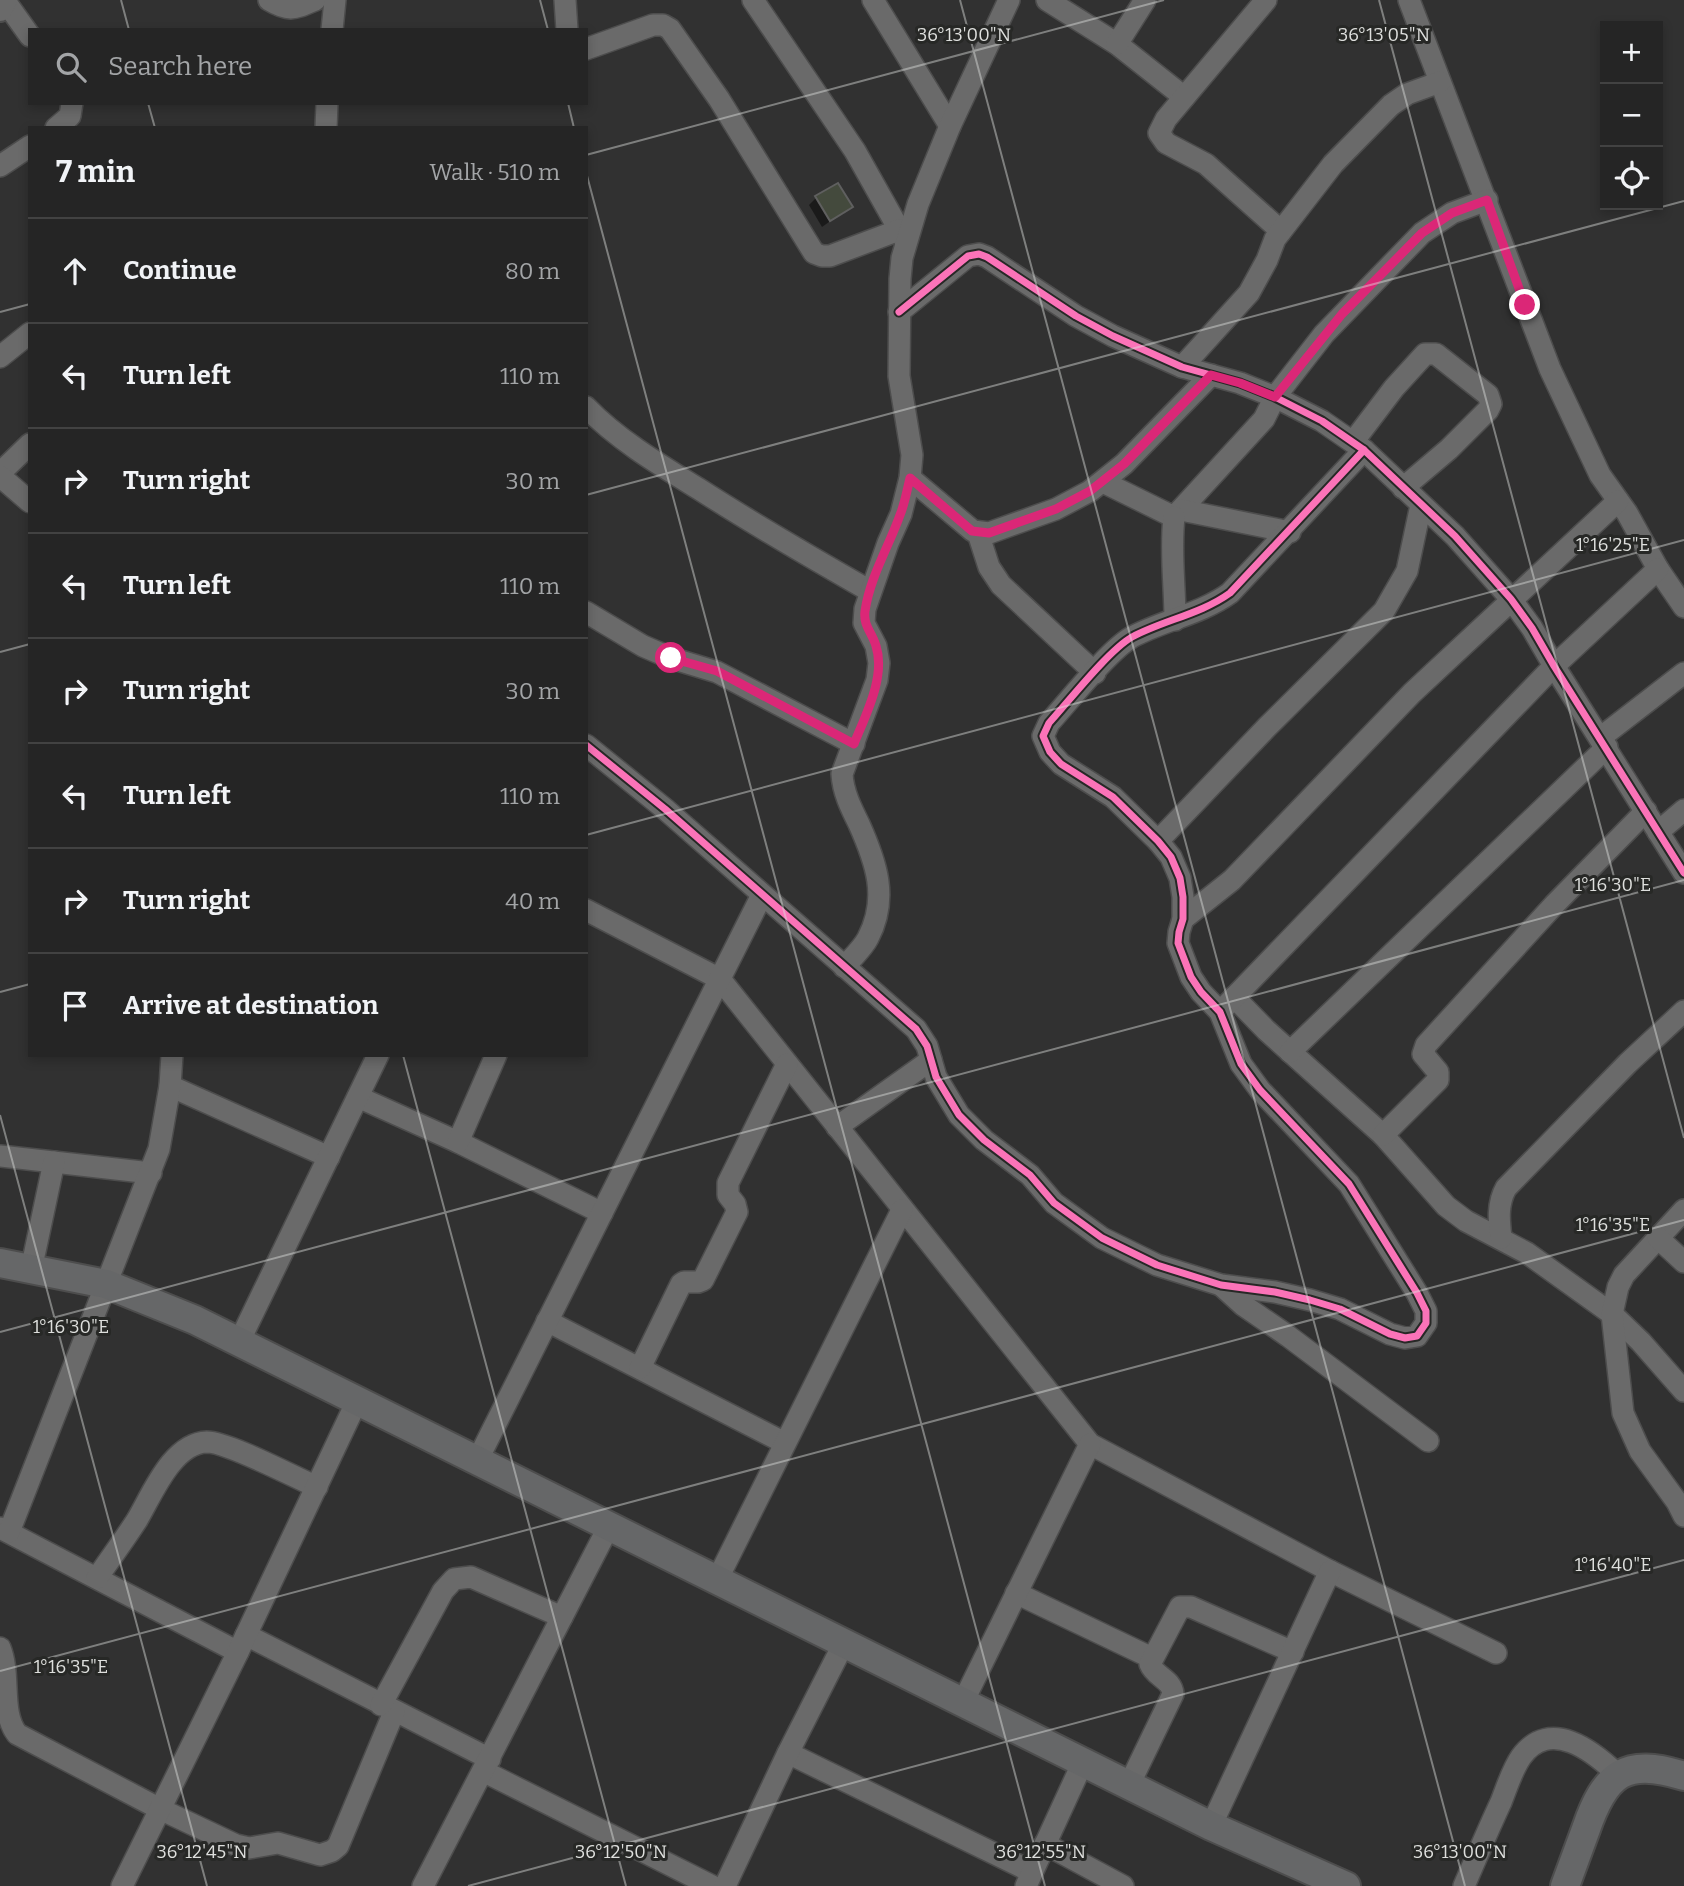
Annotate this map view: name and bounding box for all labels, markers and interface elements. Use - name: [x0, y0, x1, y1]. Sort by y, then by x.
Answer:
- map controls: [1600, 21, 1663, 210]
- button: +: [1600, 21, 1663, 84]
- text: 36°13'00"N: [917, 24, 1011, 46]
- text: 36°13'05"N: [1338, 24, 1430, 46]
- search box: [28, 28, 588, 105]
- icon: search: [52, 48, 90, 86]
- text: Search here: [108, 51, 252, 82]
- button: −: [1600, 84, 1663, 147]
- button: locate: [1600, 147, 1663, 210]
- text: 7 min: [56, 154, 135, 190]
- text: Walk · 510 m: [429, 158, 560, 186]
- icon: ahead: [56, 252, 94, 290]
- text: Continue: [123, 255, 237, 286]
- text: 80 m: [505, 257, 560, 285]
- route end: [1509, 289, 1540, 320]
- icon: left: [56, 357, 94, 395]
- text: Turn left: [123, 360, 231, 391]
- text: 110 m: [500, 362, 560, 390]
- icon: right: [56, 462, 94, 500]
- text: Turn right: [123, 465, 250, 496]
- text: 30 m: [506, 467, 560, 495]
- text: 1°16'25"E: [1576, 534, 1650, 556]
- icon: left: [56, 567, 94, 605]
- text: Turn left: [123, 570, 231, 601]
- text: 110 m: [500, 572, 560, 600]
- route start: [655, 642, 686, 673]
- icon: right: [56, 672, 94, 710]
- text: Turn right: [123, 675, 250, 706]
- text: 30 m: [506, 677, 560, 705]
- icon: left: [56, 777, 94, 815]
- text: Turn left: [123, 780, 231, 811]
- text: 110 m: [500, 782, 560, 810]
- text: 1°16'30"E: [1575, 874, 1651, 896]
- icon: right: [56, 882, 94, 920]
- text: Turn right: [123, 885, 250, 916]
- text: 40 m: [505, 887, 560, 915]
- icon: arrive: [56, 987, 94, 1025]
- text: Arrive at destination: [123, 990, 378, 1021]
- text: 1°16'35"E: [1576, 1214, 1650, 1236]
- text: 1°16'30"E: [33, 1316, 109, 1338]
- text: 1°16'40"E: [1575, 1554, 1651, 1576]
- text: 1°16'35"E: [34, 1656, 108, 1678]
- text: 36°12'45"N: [157, 1841, 247, 1863]
- text: 36°12'50"N: [575, 1841, 667, 1863]
- text: 36°12'55"N: [996, 1841, 1086, 1863]
- text: 36°13'00"N: [1413, 1841, 1507, 1863]

